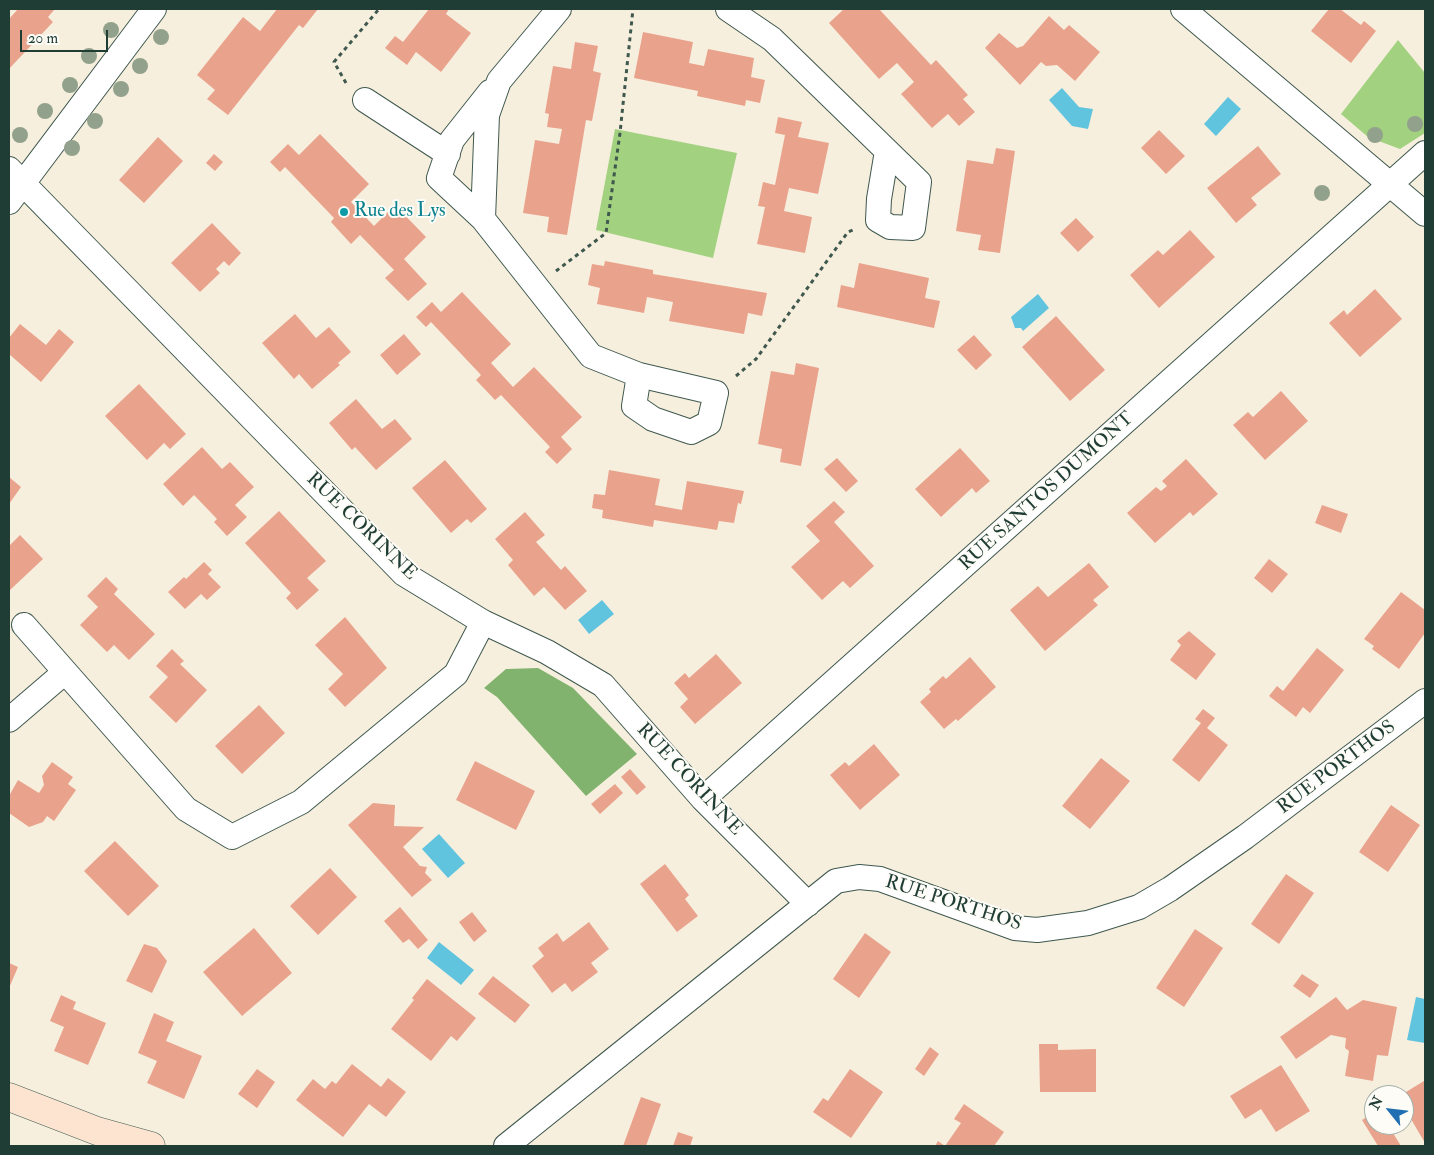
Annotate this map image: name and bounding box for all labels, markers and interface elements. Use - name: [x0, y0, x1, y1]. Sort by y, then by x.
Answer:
- scale bar: [22, 20, 110, 52]
- text: 20 m: [28, 29, 58, 48]
- place label: Rue des Lys: [354, 201, 446, 223]
- marker: Rue des Lys: [338, 206, 350, 218]
- street label: RUE SANTOS DUMONT: [955, 408, 1139, 576]
- street label: RUE CORINNE: [301, 468, 421, 586]
- street label: RUE PORTHOS: [1273, 716, 1401, 820]
- street label: RUE CORINNE: [631, 719, 747, 841]
- street label: RUE PORTHOS: [882, 871, 1024, 937]
- north arrow: [1364, 1085, 1414, 1135]
- text: N: [1366, 1093, 1387, 1113]

